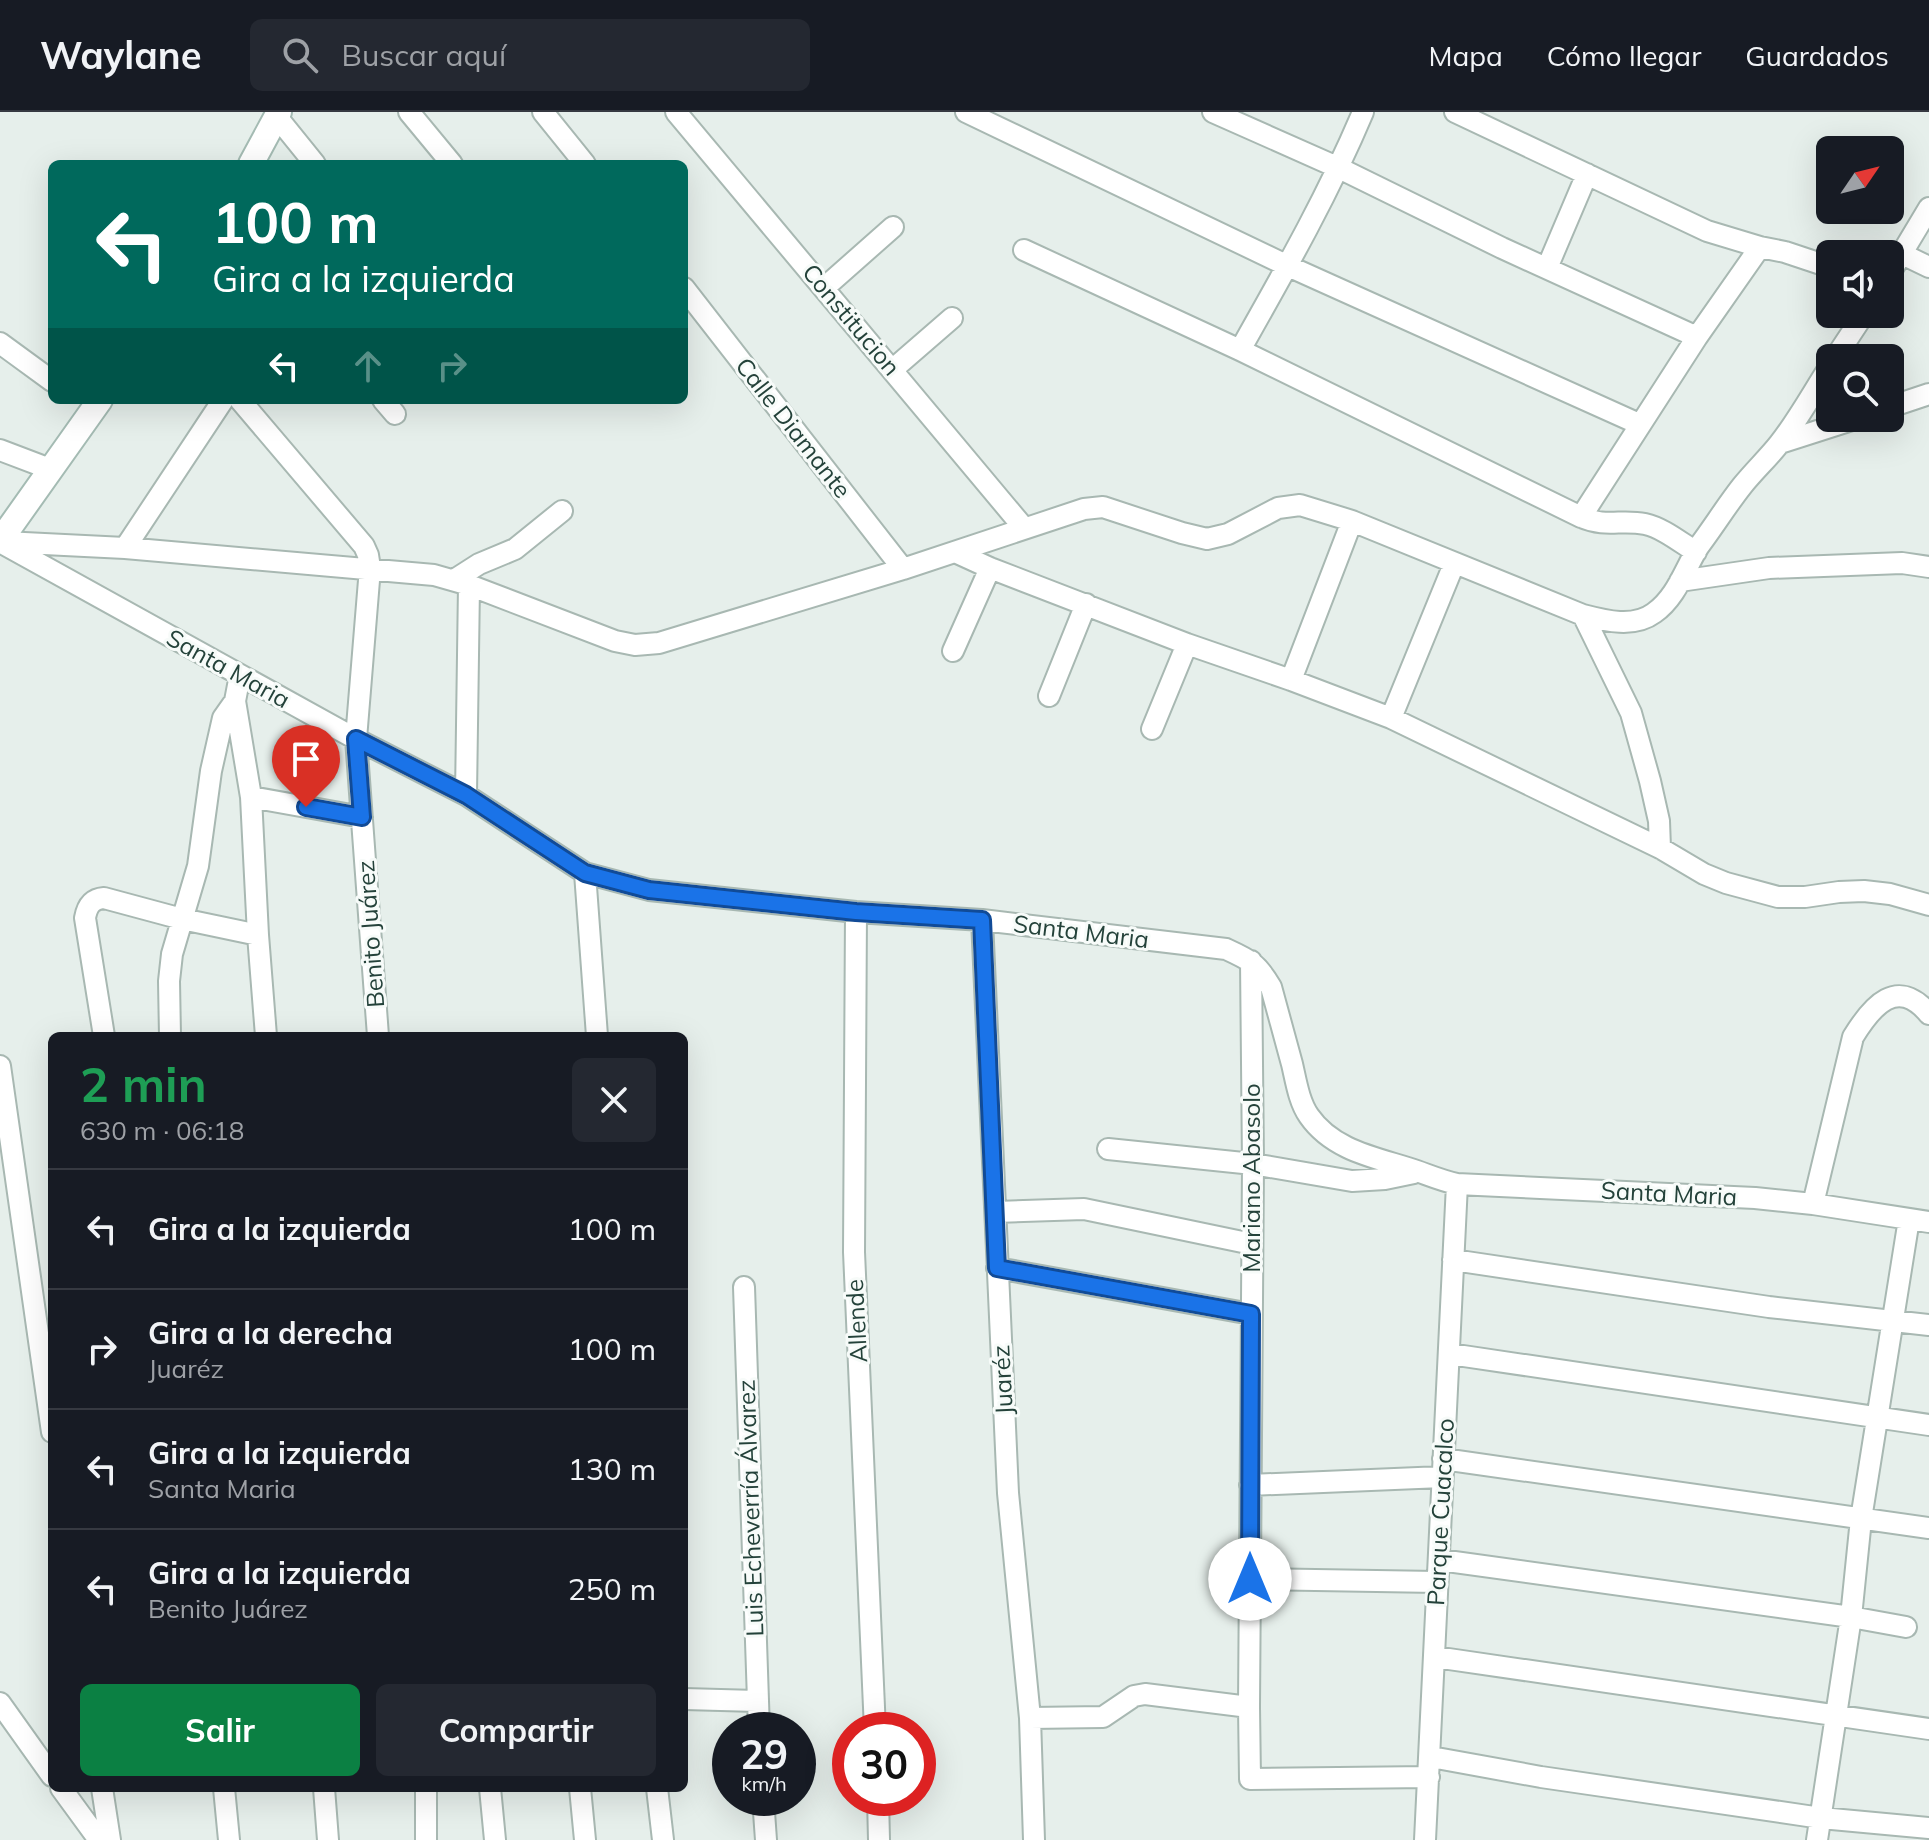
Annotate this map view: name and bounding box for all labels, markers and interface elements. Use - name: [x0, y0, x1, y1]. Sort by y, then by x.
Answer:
- search box: [250, 19, 810, 91]
- text: Waylane: [40, 31, 202, 79]
- icon: search: [278, 33, 322, 77]
- text: Buscar aquí: [342, 36, 506, 74]
- text: Mapa: [1428, 38, 1503, 73]
- text: Cómo llegar: [1547, 38, 1701, 73]
- text: Guardados: [1745, 38, 1889, 73]
- north arrow: [1816, 136, 1904, 224]
- map controls: [1816, 136, 1904, 432]
- text: 100 m: [212, 187, 379, 257]
- icon: left: [80, 192, 184, 296]
- button: sound: [1816, 240, 1904, 328]
- text: Gira a la izquierda: [212, 256, 515, 301]
- street label: Constitucion: [796, 257, 907, 381]
- icon: left: [262, 344, 306, 388]
- icon: ahead: [346, 344, 390, 388]
- icon: right: [430, 344, 474, 388]
- button: search: [1816, 344, 1904, 432]
- street label: Calle Diamante: [730, 351, 858, 504]
- street label: Santa Maria: [162, 622, 295, 714]
- pin: [272, 725, 340, 807]
- icon: arrive: [284, 737, 328, 781]
- street label: Benito Juárez: [350, 859, 390, 1009]
- street label: Santa Maria: [1012, 908, 1151, 954]
- text: 2 min: [80, 1054, 207, 1114]
- button: close: [572, 1058, 656, 1142]
- street label: Mariano Abasolo: [1236, 1083, 1266, 1273]
- text: 630 m · 06:18: [80, 1114, 244, 1147]
- street label: Santa Maria: [1600, 1174, 1738, 1212]
- icon: left: [80, 1207, 124, 1251]
- text: Gira a la izquierda: [148, 1210, 411, 1248]
- text: 100 m: [568, 1210, 656, 1248]
- street label: Allende: [839, 1279, 873, 1364]
- text: Gira a la derecha: [148, 1314, 393, 1352]
- icon: right: [80, 1327, 124, 1371]
- text: 100 m: [568, 1330, 656, 1368]
- street label: Juaréz: [985, 1344, 1019, 1416]
- text: Juaréz: [148, 1352, 224, 1385]
- street label: Luis Echeverría Álvarez: [731, 1379, 769, 1637]
- street label: Parque Cuacalco: [1420, 1418, 1460, 1606]
- text: Gira a la izquierda: [148, 1434, 411, 1472]
- icon: left: [80, 1447, 124, 1491]
- text: 130 m: [568, 1450, 656, 1488]
- text: Santa Maria: [148, 1472, 296, 1505]
- position arrow: [1208, 1537, 1292, 1621]
- text: Gira a la izquierda: [148, 1554, 411, 1592]
- icon: left: [80, 1567, 124, 1611]
- text: 250 m: [568, 1570, 656, 1608]
- text: Benito Juárez: [148, 1592, 308, 1625]
- button: Salir: [80, 1684, 360, 1776]
- button: Compartir: [376, 1684, 656, 1776]
- speed limit sign: 30: [832, 1712, 936, 1816]
- text: 29: [740, 1729, 788, 1779]
- text: km/h: [741, 1771, 787, 1796]

